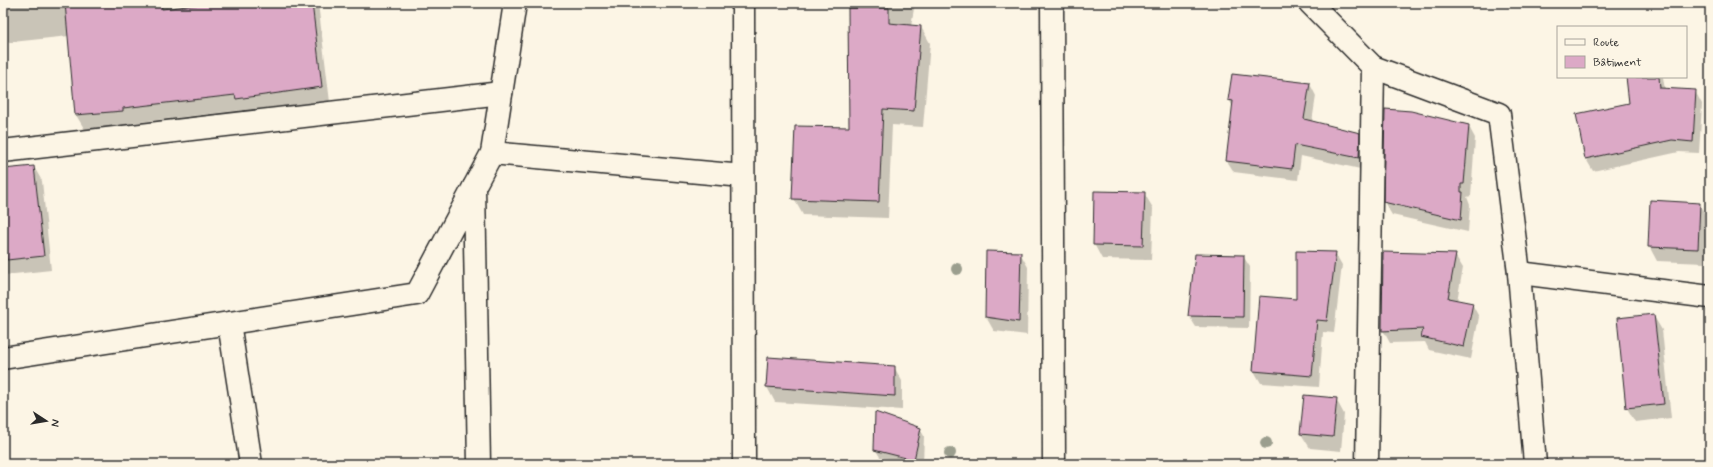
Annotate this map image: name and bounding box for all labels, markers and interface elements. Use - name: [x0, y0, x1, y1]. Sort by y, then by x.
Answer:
- legend: [1557, 26, 1687, 78]
- text: Route: [1593, 35, 1619, 51]
- text: Bâtiment: [1593, 55, 1642, 71]
- north arrow: [26, 401, 66, 441]
- text: N: [47, 418, 62, 428]

